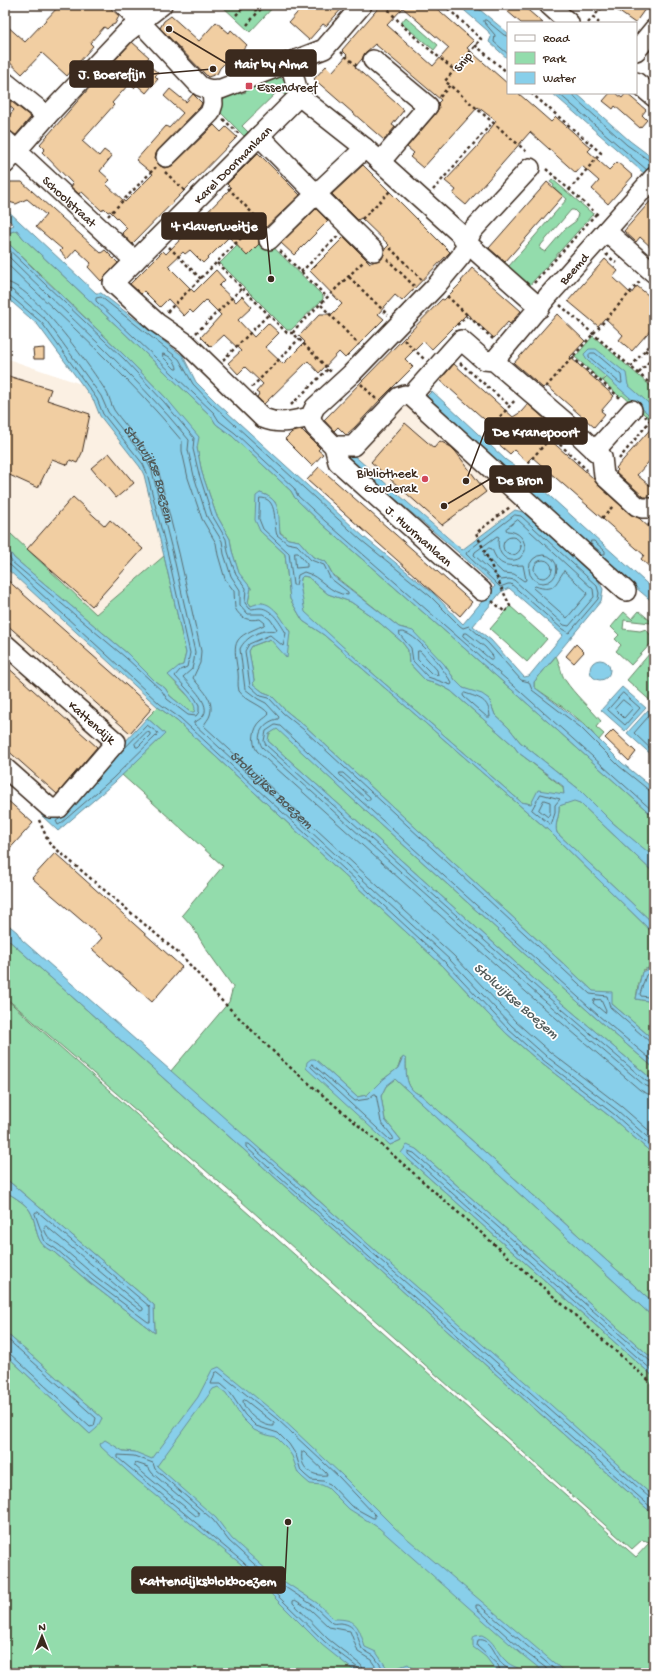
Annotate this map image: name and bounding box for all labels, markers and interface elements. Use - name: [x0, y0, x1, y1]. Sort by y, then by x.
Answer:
- legend: [507, 22, 637, 94]
- text: Road: [543, 33, 570, 47]
- street label: Snip: [451, 49, 477, 76]
- callout: Hair by Alma: [226, 50, 316, 76]
- text: Park: [542, 53, 568, 67]
- text: Hair by Alma: [234, 57, 309, 74]
- callout: J. Boerefijn: [70, 61, 153, 87]
- text: J. Boerefijn: [77, 67, 146, 84]
- text: Water: [543, 73, 577, 87]
- marker: Essendreef: [244, 81, 254, 91]
- place label: Essendreef: [257, 81, 318, 96]
- street label: Karel Doormanlaan: [192, 123, 277, 208]
- street label: Schoolstraat: [38, 174, 100, 232]
- callout: 't Klaverweitje: [162, 213, 266, 239]
- text: 't Klaverweitje: [170, 219, 259, 236]
- street label: Beemd: [556, 250, 594, 289]
- callout: De Kranepoort: [485, 418, 587, 444]
- water label: Stolwijkse Boezem: [118, 423, 177, 525]
- text: De Kranepoort: [491, 425, 580, 442]
- callout: De Bron: [490, 466, 551, 492]
- place label: Bibliotheek Gouderak: [356, 467, 418, 497]
- text: De Bron: [495, 473, 543, 490]
- marker: Bibliotheek Gouderak: [420, 474, 430, 484]
- street label: J. Huurmanlaan: [381, 503, 455, 571]
- street label: Kattendijk: [64, 699, 119, 749]
- water label: Stolwijkse Boezem: [225, 748, 316, 833]
- water label: Stolwijkse Boezem: [469, 960, 562, 1044]
- callout: Kattendijksblokboezem: [132, 1567, 285, 1593]
- text: Kattendijksblokboezem: [139, 1574, 276, 1591]
- north arrow: [22, 1616, 62, 1656]
- text: N: [38, 1622, 46, 1634]

